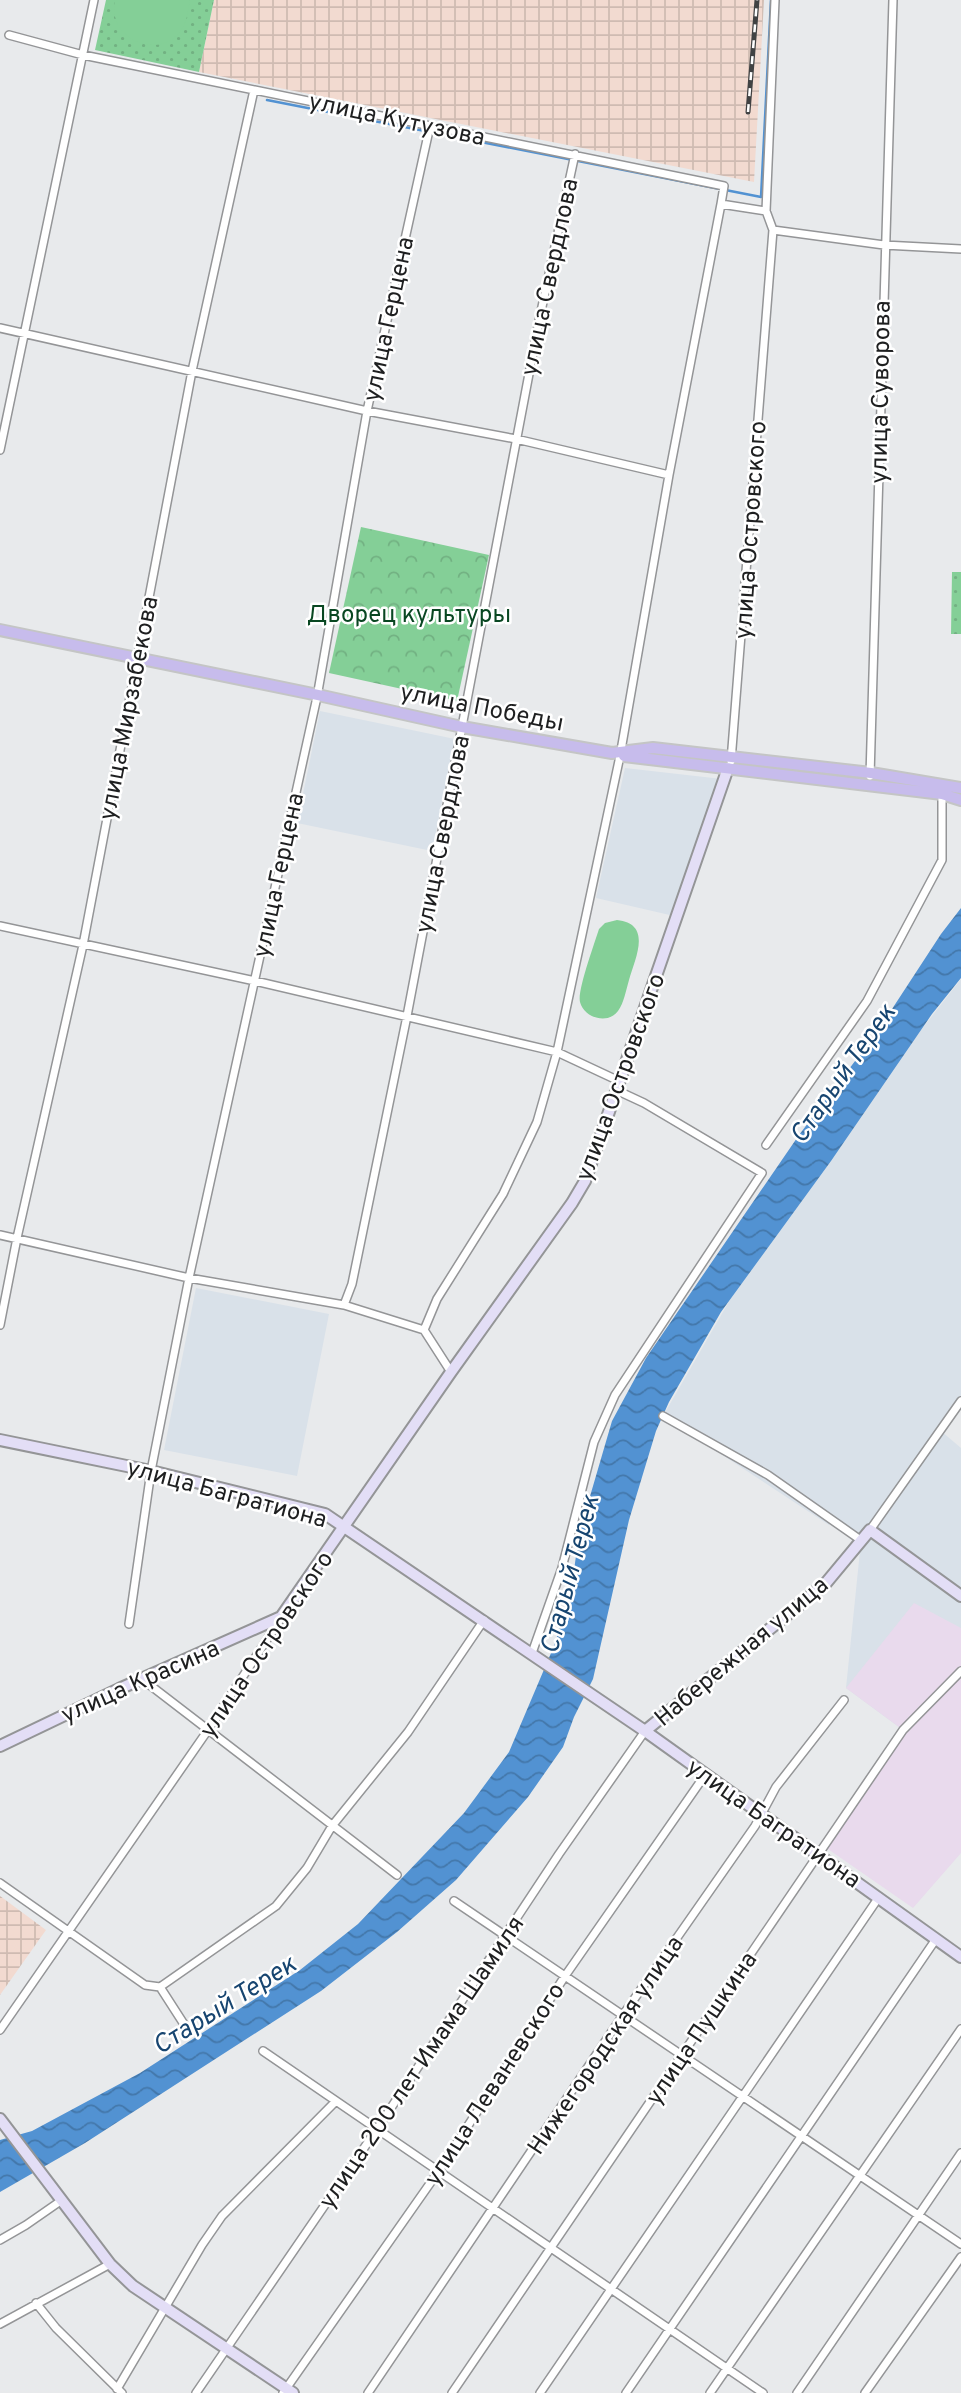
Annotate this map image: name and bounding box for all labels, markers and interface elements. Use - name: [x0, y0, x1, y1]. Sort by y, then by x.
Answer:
- street label: улица Кутузова: [306, 88, 487, 154]
- street label: улица Свердлова: [515, 176, 587, 379]
- street label: улица Герцена: [358, 234, 422, 405]
- street label: улица Суворова: [865, 300, 899, 484]
- street label: улица Островского: [729, 420, 775, 640]
- street label: улица Мирзабекова: [94, 594, 166, 823]
- park label: Дворец культуры: [307, 601, 511, 631]
- street label: улица Победы: [397, 678, 566, 740]
- street label: улица Свердлова: [410, 733, 478, 936]
- street label: улица Герцена: [248, 790, 312, 961]
- street label: улица Островского: [570, 970, 673, 1186]
- water label: Старый Терек: [784, 997, 905, 1151]
- street label: улица Багратиона: [123, 1454, 330, 1536]
- water label: Старый Терек: [534, 1490, 609, 1658]
- street label: улица Островского: [194, 1546, 341, 1744]
- street label: Набережная улица: [649, 1571, 835, 1734]
- street label: улица Красина: [57, 1634, 225, 1731]
- street label: улица Багратиона: [680, 1753, 866, 1896]
- street label: улица 200 лет Имама Шамиля: [313, 1911, 532, 2215]
- street label: Нижегородская улица: [522, 1931, 691, 2161]
- street label: улица Пушкина: [640, 1947, 765, 2112]
- water label: Старый Терек: [147, 1948, 304, 2063]
- street label: улица Леваневского: [419, 1978, 573, 2192]

